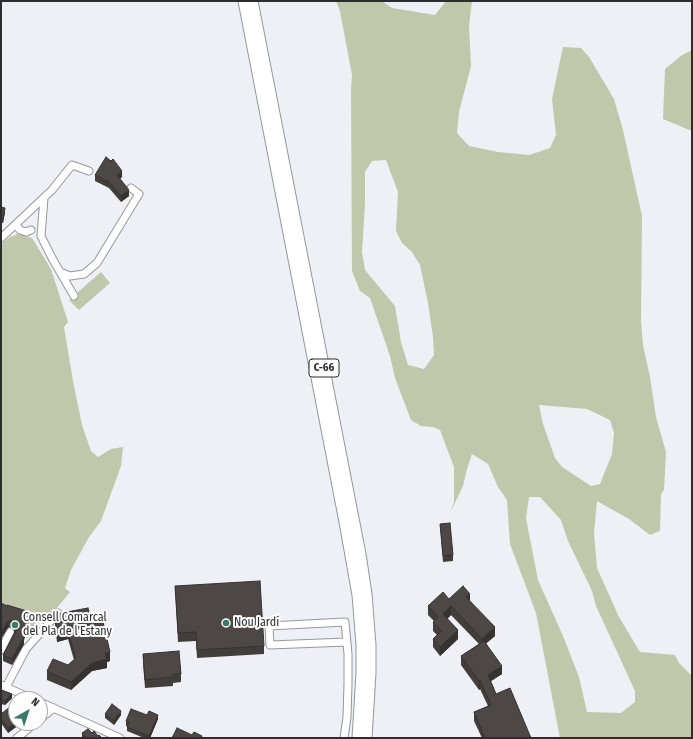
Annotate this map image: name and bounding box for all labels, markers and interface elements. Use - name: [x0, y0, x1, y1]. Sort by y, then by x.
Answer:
- road number: C-66: [309, 359, 339, 377]
- place label: Consell Comarcal del Pla de l'Estany: [23, 611, 112, 639]
- place label: Nou Jardí: [234, 616, 279, 630]
- marker: Nou Jardí: [221, 618, 231, 628]
- marker: Consell Comarcal del Pla de l'Estany: [10, 620, 20, 630]
- north arrow: [8, 691, 48, 731]
- text: N: [29, 695, 42, 709]

